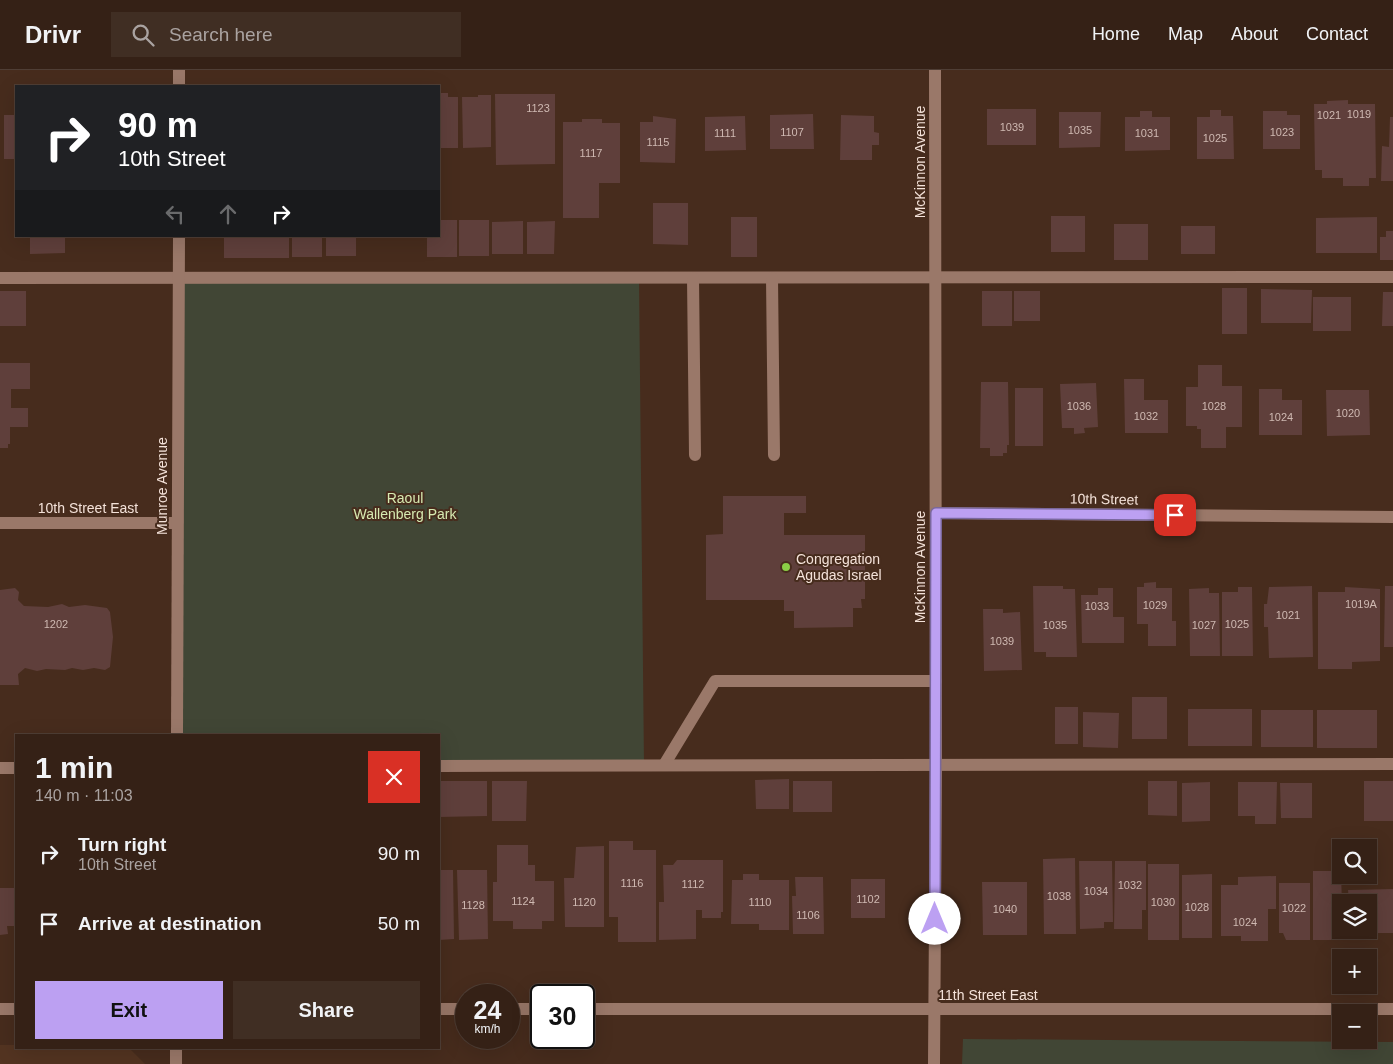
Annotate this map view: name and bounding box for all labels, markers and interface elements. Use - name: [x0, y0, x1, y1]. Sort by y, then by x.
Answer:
- search box: [111, 12, 461, 57]
- text: Drivr: [25, 21, 81, 48]
- icon: search: [129, 21, 157, 49]
- text: Search here: [169, 24, 273, 45]
- text: Home: [1092, 24, 1140, 44]
- text: Map: [1168, 24, 1203, 44]
- text: About: [1231, 24, 1278, 44]
- text: Contact: [1306, 24, 1368, 44]
- house number: 1123: [526, 102, 550, 114]
- icon: right: [35, 105, 100, 170]
- text: 90 m: [118, 105, 198, 144]
- street label: McKinnon Avenue: [912, 105, 928, 218]
- house number: 1019: [1347, 108, 1371, 120]
- house number: 1021: [1317, 109, 1341, 121]
- house number: 1039: [1000, 121, 1024, 133]
- house number: 1035: [1068, 124, 1092, 136]
- house number: 1107: [780, 126, 804, 138]
- house number: 1023: [1270, 126, 1294, 138]
- house number: 1111: [714, 127, 736, 139]
- house number: 1031: [1135, 127, 1159, 139]
- house number: 1025: [1203, 132, 1227, 144]
- house number: 1115: [647, 136, 669, 148]
- text: 10th Street: [118, 146, 226, 171]
- house number: 1117: [580, 147, 602, 159]
- icon: left: [161, 200, 189, 228]
- icon: ahead: [214, 200, 242, 228]
- icon: right: [267, 200, 295, 228]
- house number: 1036: [1067, 400, 1091, 412]
- house number: 1028: [1202, 400, 1226, 412]
- house number: 1020: [1336, 407, 1360, 419]
- house number: 1032: [1134, 410, 1158, 422]
- house number: 1024: [1269, 411, 1293, 423]
- street label: Munroe Avenue: [154, 437, 170, 535]
- park label: Raoul Wallenberg Park: [354, 490, 457, 522]
- street label: 10th Street: [1070, 490, 1138, 508]
- pin: [1154, 494, 1196, 536]
- street label: 10th Street East: [38, 500, 138, 516]
- icon: arrive: [1161, 501, 1189, 529]
- street label: McKinnon Avenue: [912, 510, 928, 623]
- place label: Congregation Agudas Israel: [796, 551, 882, 583]
- marker: Congregation Agudas Israel: [780, 561, 792, 573]
- house number: 1019A: [1345, 598, 1378, 610]
- house number: 1029: [1143, 599, 1167, 611]
- house number: 1033: [1085, 600, 1109, 612]
- house number: 1021: [1276, 609, 1300, 621]
- house number: 1202: [44, 618, 68, 630]
- house number: 1025: [1225, 618, 1249, 630]
- house number: 1035: [1043, 619, 1067, 631]
- house number: 1027: [1192, 619, 1216, 631]
- house number: 1039: [990, 635, 1014, 647]
- text: 1 min: [35, 751, 113, 784]
- button: close: [368, 751, 420, 803]
- text: 140 m · 11:03: [35, 787, 133, 804]
- text: Turn right: [78, 834, 166, 855]
- map controls: [1332, 839, 1377, 1049]
- button: search: [1332, 839, 1377, 884]
- icon: right: [35, 840, 63, 868]
- text: 90 m: [378, 843, 420, 864]
- text: 10th Street: [78, 856, 156, 873]
- house number: 1116: [621, 877, 643, 889]
- house number: 1112: [682, 878, 704, 890]
- house number: 1032: [1118, 879, 1142, 891]
- house number: 1034: [1084, 885, 1108, 897]
- house number: 1038: [1047, 890, 1071, 902]
- position arrow: [908, 892, 960, 944]
- house number: 1102: [856, 893, 880, 905]
- button: layers: [1332, 894, 1377, 939]
- house number: 1124: [511, 895, 535, 907]
- house number: 1120: [572, 896, 596, 908]
- house number: 1110: [749, 896, 771, 908]
- house number: 1030: [1151, 896, 1175, 908]
- house number: 1128: [461, 899, 485, 911]
- house number: 1028: [1185, 901, 1209, 913]
- house number: 1022: [1282, 902, 1306, 914]
- house number: 1040: [993, 903, 1017, 915]
- house number: 1106: [796, 909, 820, 921]
- icon: arrive: [35, 910, 63, 938]
- text: Arrive at destination: [78, 913, 262, 934]
- text: 50 m: [378, 913, 420, 934]
- house number: 1024: [1233, 916, 1257, 928]
- button: +: [1332, 949, 1377, 994]
- button: Exit: [35, 981, 223, 1039]
- button: Share: [233, 981, 420, 1039]
- speed limit sign: 30: [530, 984, 595, 1049]
- street label: 11th Street East: [938, 987, 1038, 1003]
- text: 24: [474, 996, 501, 1024]
- button: −: [1332, 1004, 1377, 1049]
- text: km/h: [474, 1022, 501, 1036]

